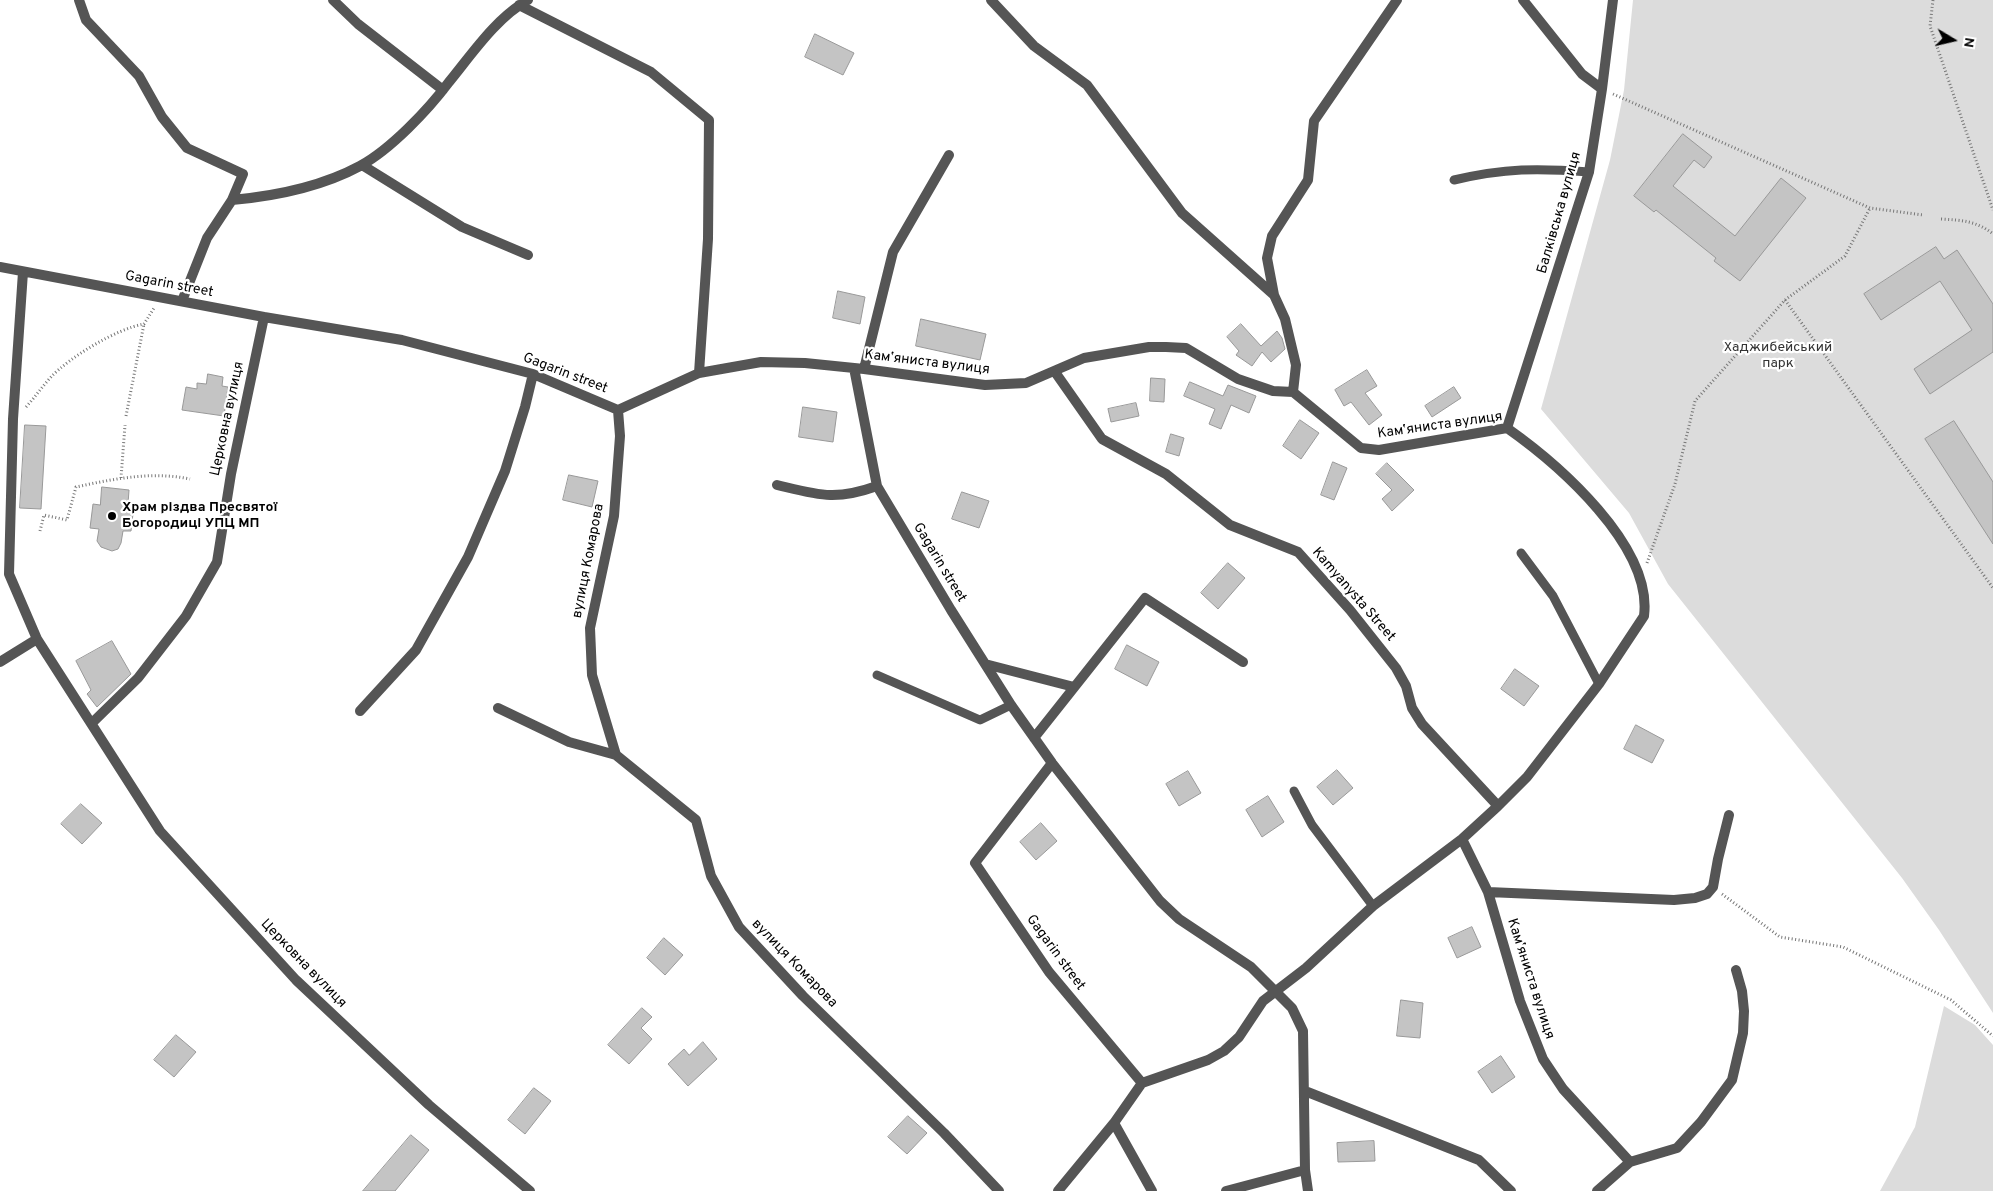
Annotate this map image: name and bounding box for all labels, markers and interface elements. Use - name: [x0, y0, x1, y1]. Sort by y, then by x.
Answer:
- north arrow: [1928, 15, 1978, 65]
- text: N: [1959, 36, 1977, 49]
- street label: Балківська вулиця: [1535, 150, 1585, 276]
- street label: Gagarin street: [123, 268, 215, 302]
- park label: Хаджибейський парк: [1724, 340, 1832, 372]
- street label: Камʼяниста вулиця: [863, 347, 991, 379]
- street label: Gagarin street: [520, 350, 610, 398]
- street label: Церковна вулиця: [208, 360, 248, 478]
- street label: Камʼяниста вулиця: [1376, 409, 1504, 443]
- place label: Храм різдва Пресвятої Богородиці УПЦ МП: [122, 500, 277, 532]
- street label: вулиця Комарова: [570, 502, 608, 620]
- marker: Храм різдва Пресвятої Богородиці УПЦ МП: [106, 510, 118, 522]
- street label: Gagarin street: [909, 520, 969, 606]
- street label: Kamyanysta Street: [1308, 545, 1398, 645]
- street label: Gagarin street: [1022, 912, 1088, 994]
- street label: Церковна вулиця: [256, 916, 350, 1012]
- street label: вулиця Комарова: [748, 916, 840, 1012]
- street label: Камʼяниста вулиця: [1503, 916, 1557, 1042]

